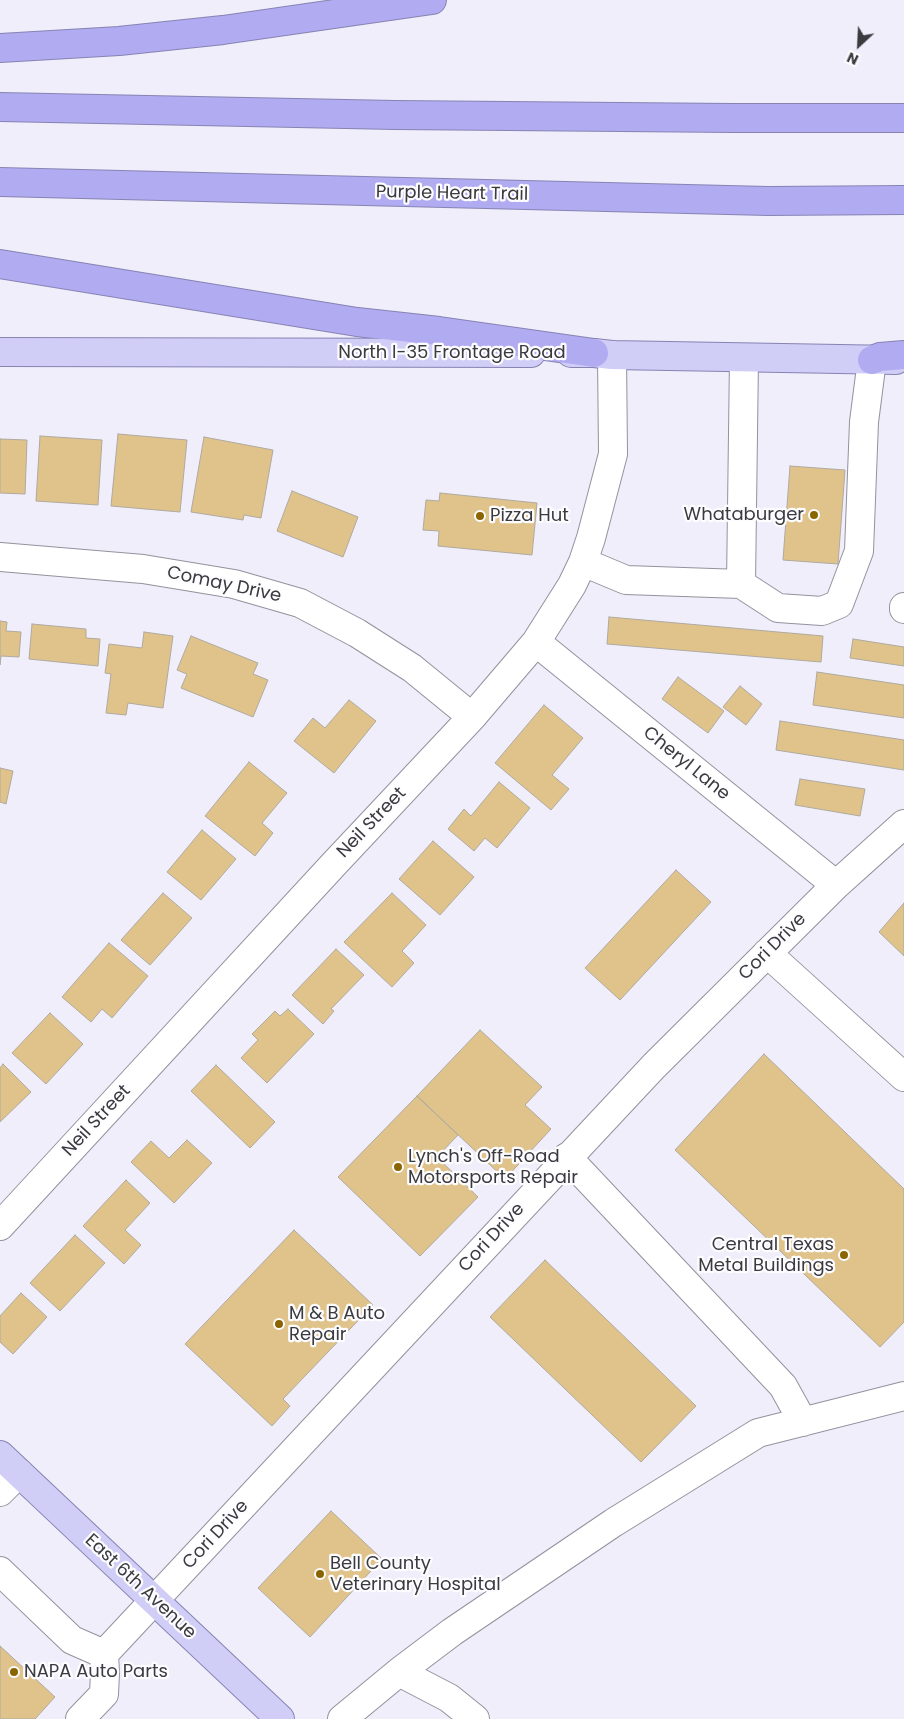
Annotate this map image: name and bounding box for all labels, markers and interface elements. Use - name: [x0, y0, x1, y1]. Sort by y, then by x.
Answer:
- north arrow: [834, 20, 884, 70]
- text: N: [844, 47, 862, 70]
- street label: Purple Heart Trail: [376, 182, 528, 206]
- street label: North I-35 Frontage Road: [338, 342, 566, 364]
- place label: Whataburger: [684, 504, 804, 526]
- place label: Pizza Hut: [490, 505, 569, 527]
- marker: Whataburger: [808, 509, 820, 521]
- marker: Pizza Hut: [474, 510, 486, 522]
- street label: Comay Drive: [165, 562, 283, 608]
- street label: Cheryl Lane: [638, 722, 734, 806]
- street label: Neil Street: [333, 783, 411, 863]
- street label: Cori Drive: [735, 909, 811, 985]
- street label: Neil Street: [58, 1081, 136, 1161]
- place label: Lynch's Off-Road Motorsports Repair: [408, 1146, 578, 1188]
- marker: Lynch's Off-Road Motorsports Repair: [392, 1161, 404, 1173]
- street label: Cori Drive: [455, 1199, 529, 1277]
- place label: Central Texas Metal Buildings: [698, 1234, 834, 1276]
- marker: Central Texas Metal Buildings: [838, 1249, 850, 1261]
- place label: M & B Auto Repair: [289, 1303, 385, 1346]
- marker: M & B Auto Repair: [273, 1318, 285, 1330]
- street label: Cori Drive: [179, 1496, 253, 1574]
- street label: East 6th Avenue: [80, 1530, 200, 1644]
- place label: Bell County Veterinary Hospital: [330, 1553, 501, 1596]
- marker: Bell County Veterinary Hospital: [314, 1568, 326, 1580]
- place label: NAPA Auto Parts: [24, 1661, 168, 1683]
- marker: NAPA Auto Parts: [8, 1666, 20, 1678]

